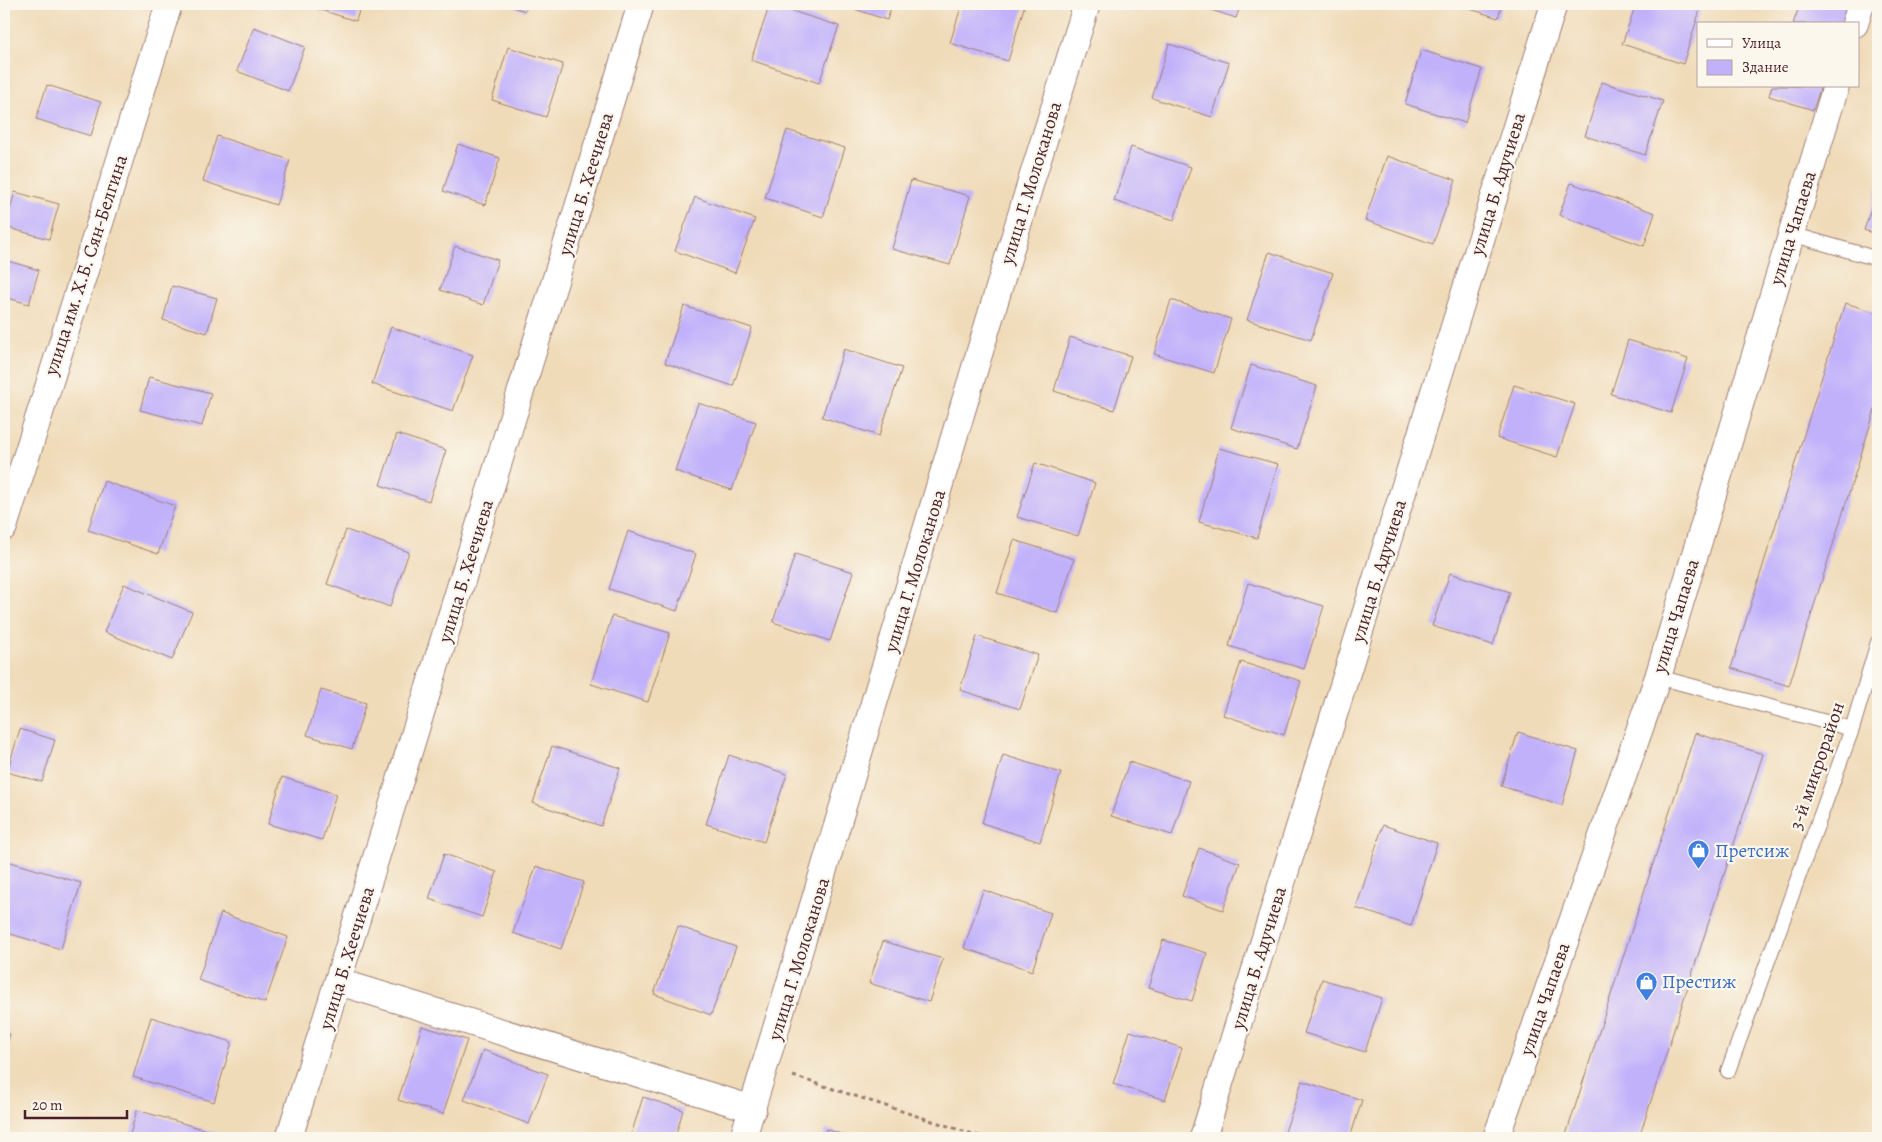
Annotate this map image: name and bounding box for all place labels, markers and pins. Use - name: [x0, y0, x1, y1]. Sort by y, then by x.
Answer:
- place label: Претсиж: [1715, 838, 1789, 864]
- shop icon: Претсиж: [1687, 839, 1711, 870]
- place label: Престиж: [1662, 969, 1736, 995]
- shop icon: Престиж: [1634, 970, 1658, 1001]

